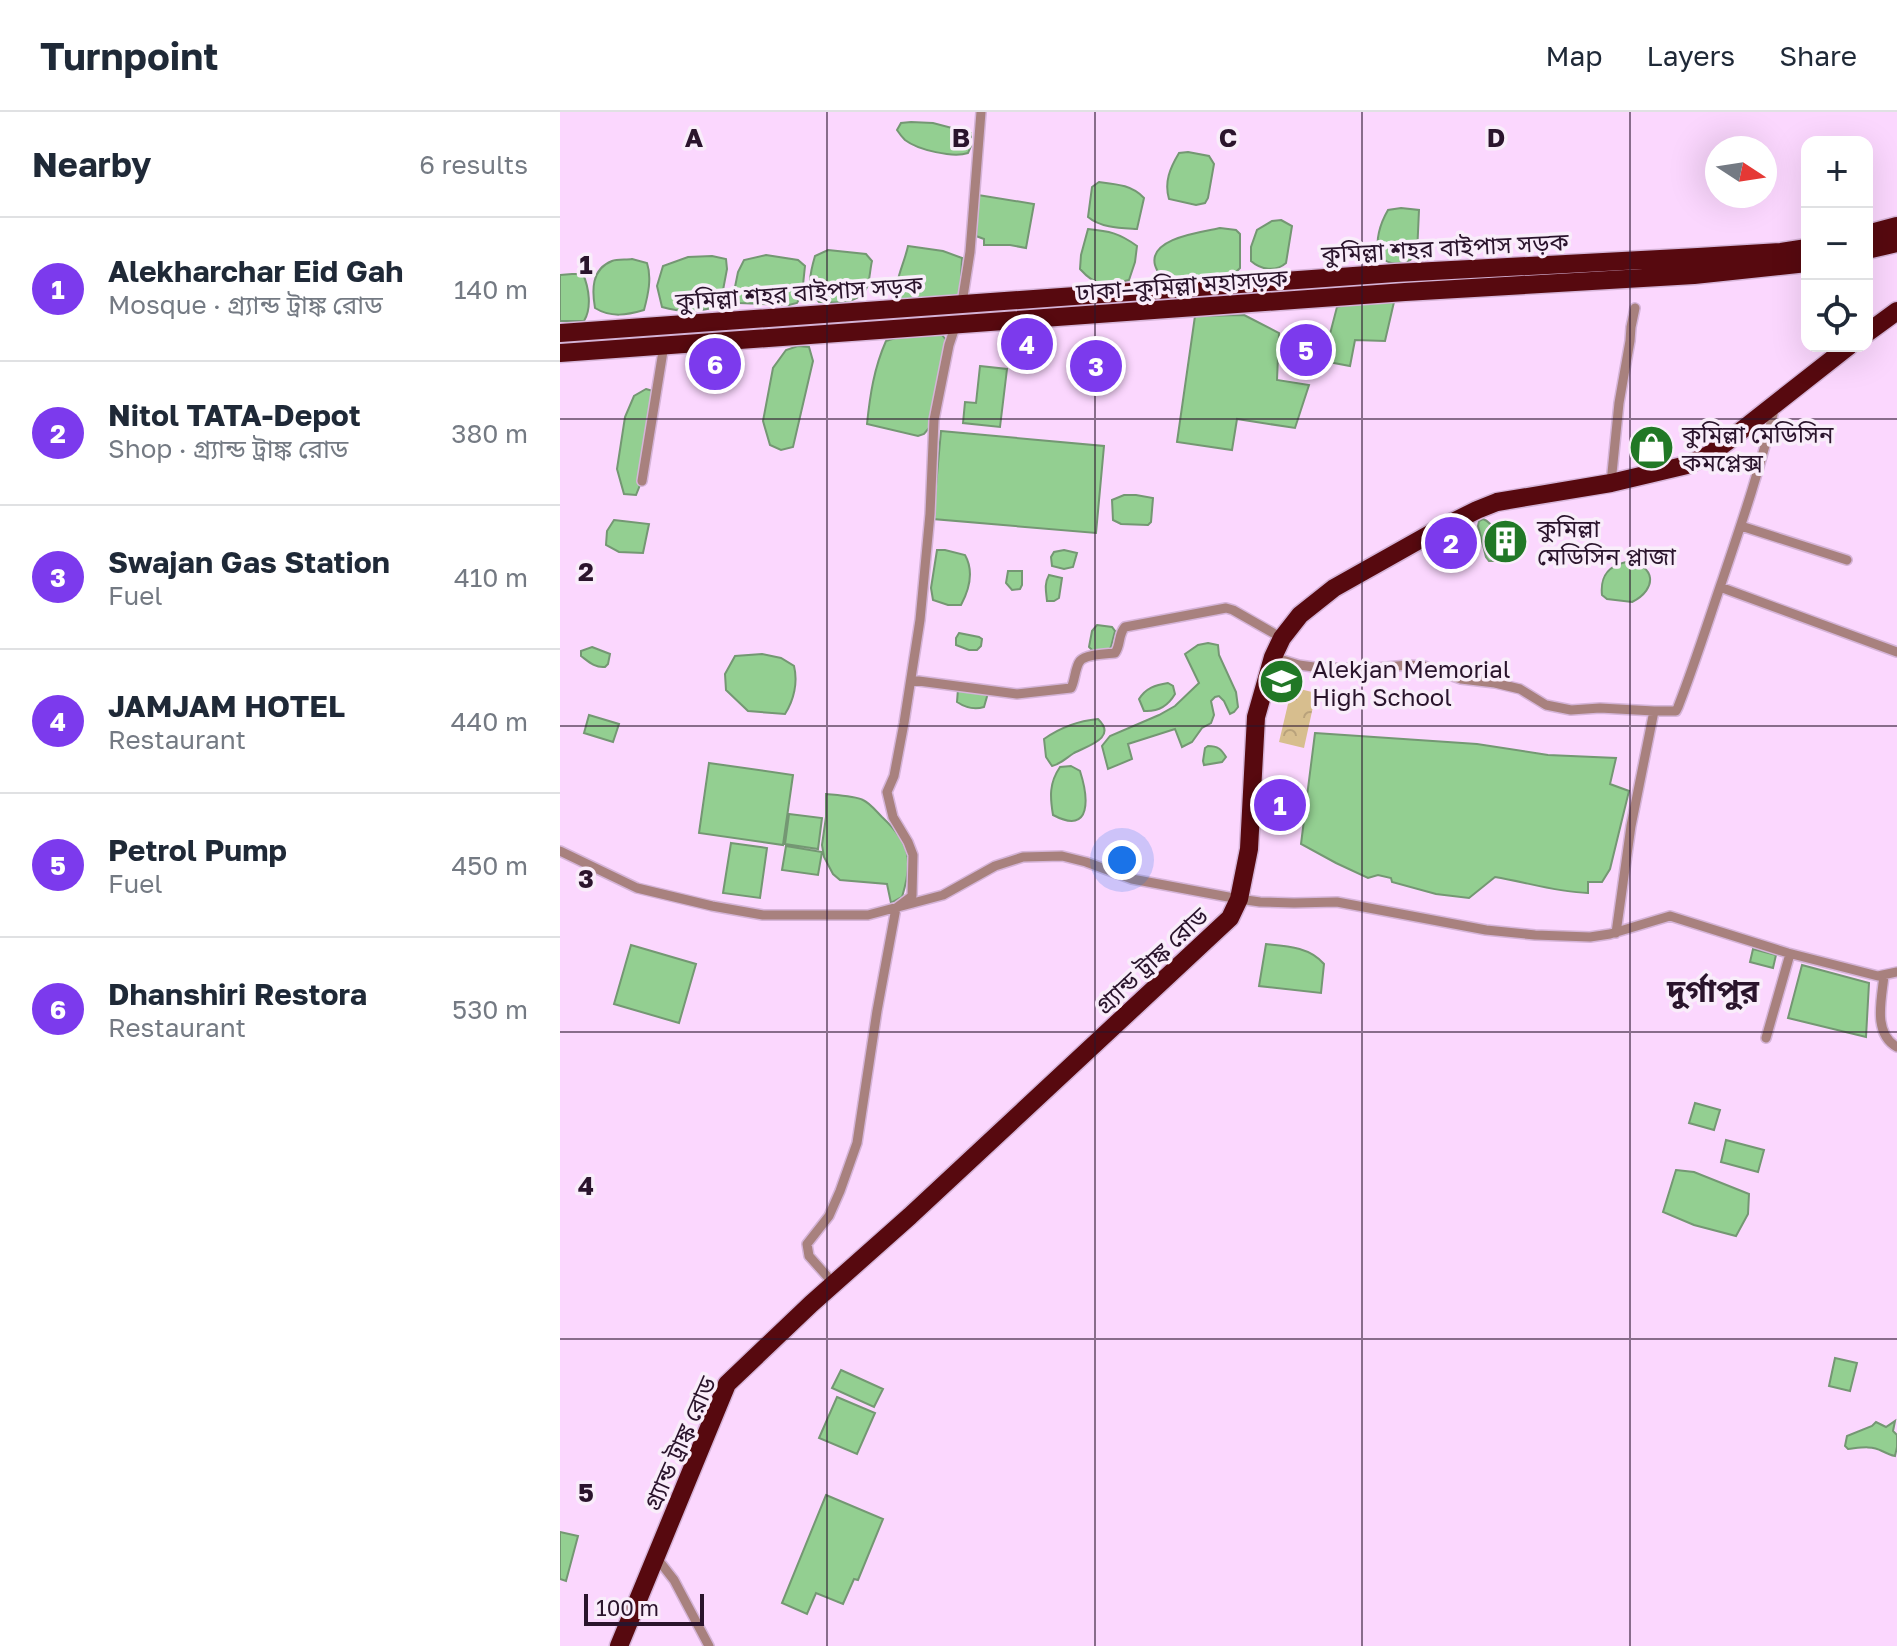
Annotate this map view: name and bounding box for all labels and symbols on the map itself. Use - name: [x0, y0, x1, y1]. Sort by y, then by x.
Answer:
- text: A: [685, 122, 704, 153]
- text: B: [952, 122, 970, 153]
- text: C: [1219, 122, 1237, 153]
- text: D: [1487, 122, 1505, 153]
- north arrow: [1705, 136, 1777, 208]
- street label: কুমিল্লা শহর বাইপাস সড়ক: [1320, 226, 1570, 269]
- text: 1: [579, 249, 593, 280]
- street label: ঢাকা–কুমিল্লা মহাসড়ক: [1074, 262, 1289, 307]
- street label: কুমিল্লা শহর বাইপাস সড়ক: [673, 269, 924, 316]
- pin: 4: [1001, 314, 1053, 374]
- pin: 5: [1280, 320, 1332, 380]
- pin: 6: [689, 334, 741, 394]
- pin: 3: [1070, 336, 1122, 396]
- place label: কুমিল্লা মেডিসিন কমপ্লেক্স: [1681, 419, 1834, 476]
- shop icon: কুমিল্লা মেডিসিন কমপ্লেক্স: [1627, 423, 1675, 471]
- pin: 2: [1425, 513, 1477, 573]
- place label: কুমিল্লা মেডিসিন প্লাজা: [1536, 513, 1677, 570]
- building icon: কুমিল্লা মেডিসিন প্লাজা: [1482, 517, 1530, 565]
- text: 2: [578, 556, 594, 587]
- place label: Alekjan Memorial High School: [1312, 654, 1511, 711]
- school or university icon: Alekjan Memorial High School: [1257, 658, 1305, 706]
- pin: 1: [1254, 775, 1306, 835]
- your location: [1102, 840, 1142, 880]
- text: 3: [578, 863, 594, 894]
- street label: গ্র্যান্ড ট্রাঙ্ক রোড: [1089, 900, 1214, 1019]
- district label: দুর্গাপুর: [1666, 971, 1760, 1010]
- text: 4: [578, 1170, 594, 1201]
- street label: গ্র্যান্ড ট্রাঙ্ক রোড: [637, 1371, 722, 1514]
- text: 5: [578, 1477, 594, 1508]
- scale bar: [584, 1590, 704, 1626]

